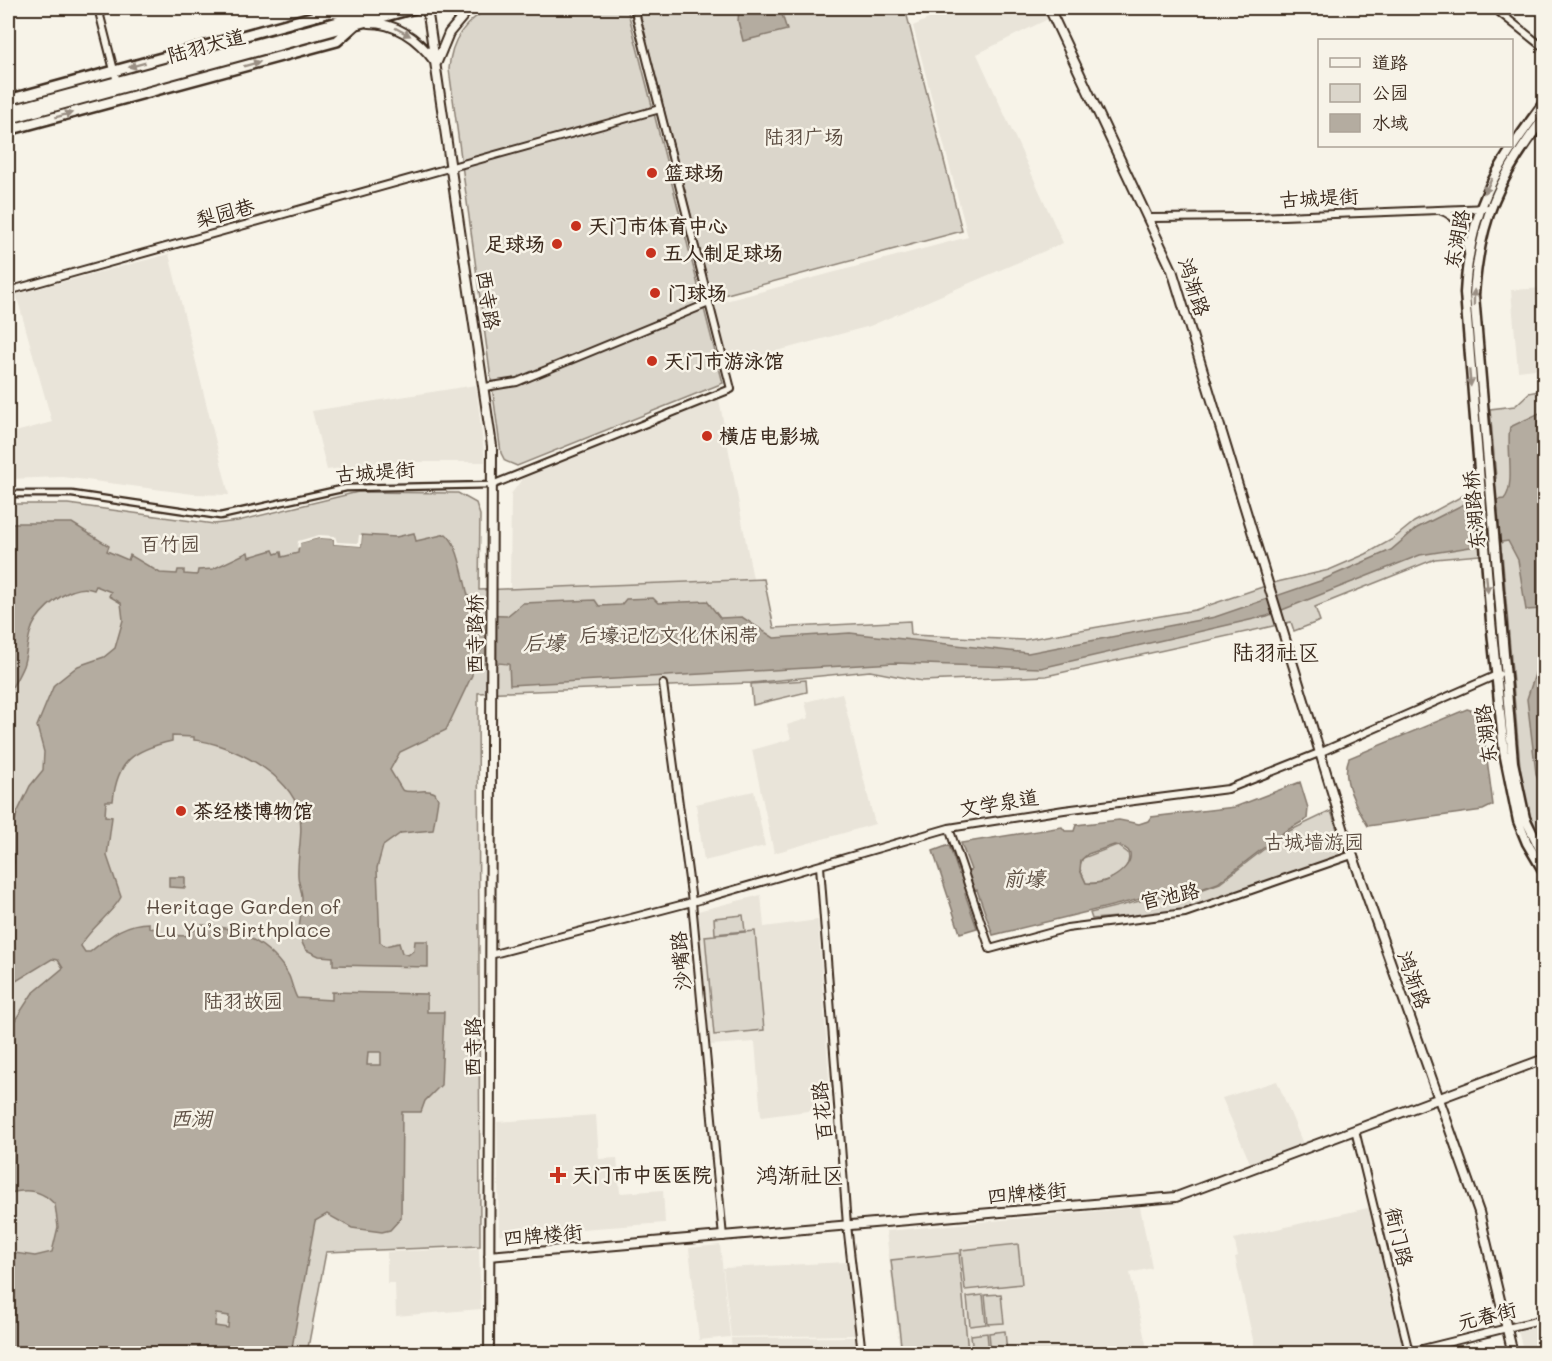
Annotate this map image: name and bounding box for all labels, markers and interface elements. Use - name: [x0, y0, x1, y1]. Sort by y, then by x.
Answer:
- street label: 陆羽大道: [164, 22, 248, 68]
- one-way arrow: [395, 27, 412, 37]
- legend: [1318, 39, 1513, 147]
- text: 道路: [1372, 50, 1408, 74]
- one-way arrow: [243, 59, 261, 68]
- one-way arrow: [128, 60, 147, 70]
- text: 公园: [1372, 80, 1408, 104]
- one-way arrow: [55, 110, 73, 119]
- text: 水域: [1372, 110, 1408, 134]
- park label: 陆羽广场: [764, 123, 844, 149]
- place label: 篮球场: [664, 159, 724, 185]
- marker: 篮球场: [645, 166, 659, 180]
- one-way arrow: [1484, 178, 1493, 195]
- street label: 古城堤街: [1278, 182, 1360, 212]
- street label: 梨园巷: [192, 191, 258, 232]
- street label: 东湖路: [1438, 206, 1475, 271]
- place label: 天门市体育中心: [588, 212, 728, 238]
- marker: 天门市体育中心: [569, 219, 583, 233]
- place label: 足球场: [485, 230, 545, 256]
- marker: 足球场: [550, 237, 564, 251]
- place label: 五人制足球场: [663, 239, 783, 265]
- marker: 五人制足球场: [644, 246, 658, 260]
- street label: 鸿渐路: [1173, 254, 1217, 320]
- street label: 西寺路: [471, 268, 507, 332]
- place label: 门球场: [667, 279, 727, 305]
- marker: 门球场: [648, 286, 662, 300]
- one-way arrow: [1470, 288, 1479, 307]
- place label: 天门市游泳馆: [664, 347, 784, 373]
- marker: 天门市游泳馆: [645, 354, 659, 368]
- one-way arrow: [1465, 368, 1475, 387]
- place label: 横店电影城: [719, 422, 819, 448]
- marker: 横店电影城: [700, 429, 714, 443]
- street label: 古城堤街: [334, 455, 416, 487]
- street label: 东湖路桥: [1457, 469, 1489, 551]
- park label: 百竹园: [140, 530, 200, 556]
- one-way arrow: [1483, 574, 1492, 593]
- street label: 西寺路桥: [461, 594, 487, 674]
- park label: 后壕记忆文化休闲带: [579, 621, 759, 647]
- water label: 后壕: [523, 628, 568, 655]
- district label: 陆羽社区: [1232, 637, 1320, 666]
- street label: 东湖路: [1468, 702, 1502, 765]
- street label: 文学泉道: [957, 783, 1040, 821]
- place label: 茶经楼博物馆: [193, 797, 313, 823]
- marker: 茶经楼博物馆: [174, 804, 188, 818]
- park label: 古城墙游园: [1264, 828, 1364, 854]
- water label: 前壕: [1003, 864, 1048, 891]
- street label: 官池路: [1138, 876, 1203, 914]
- park label: Heritage Garden of Lu Yu’s Birthplace: [146, 893, 341, 942]
- street label: 沙嘴路: [664, 929, 696, 992]
- street label: 鸿渐路: [1392, 947, 1438, 1013]
- park label: 陆羽故园: [203, 987, 283, 1013]
- street label: 西寺路: [459, 1016, 485, 1077]
- street label: 百花路: [805, 1079, 837, 1142]
- water label: 西湖: [170, 1104, 214, 1131]
- district label: 鸿渐社区: [756, 1160, 844, 1189]
- place label: 天门市中医医院: [572, 1161, 712, 1187]
- marker: 天门市中医医院: [549, 1166, 567, 1184]
- street label: 四牌楼街: [986, 1176, 1068, 1208]
- street label: 衙门路: [1380, 1204, 1420, 1270]
- street label: 四牌楼街: [502, 1218, 584, 1250]
- street label: 元春街: [1455, 1295, 1519, 1335]

